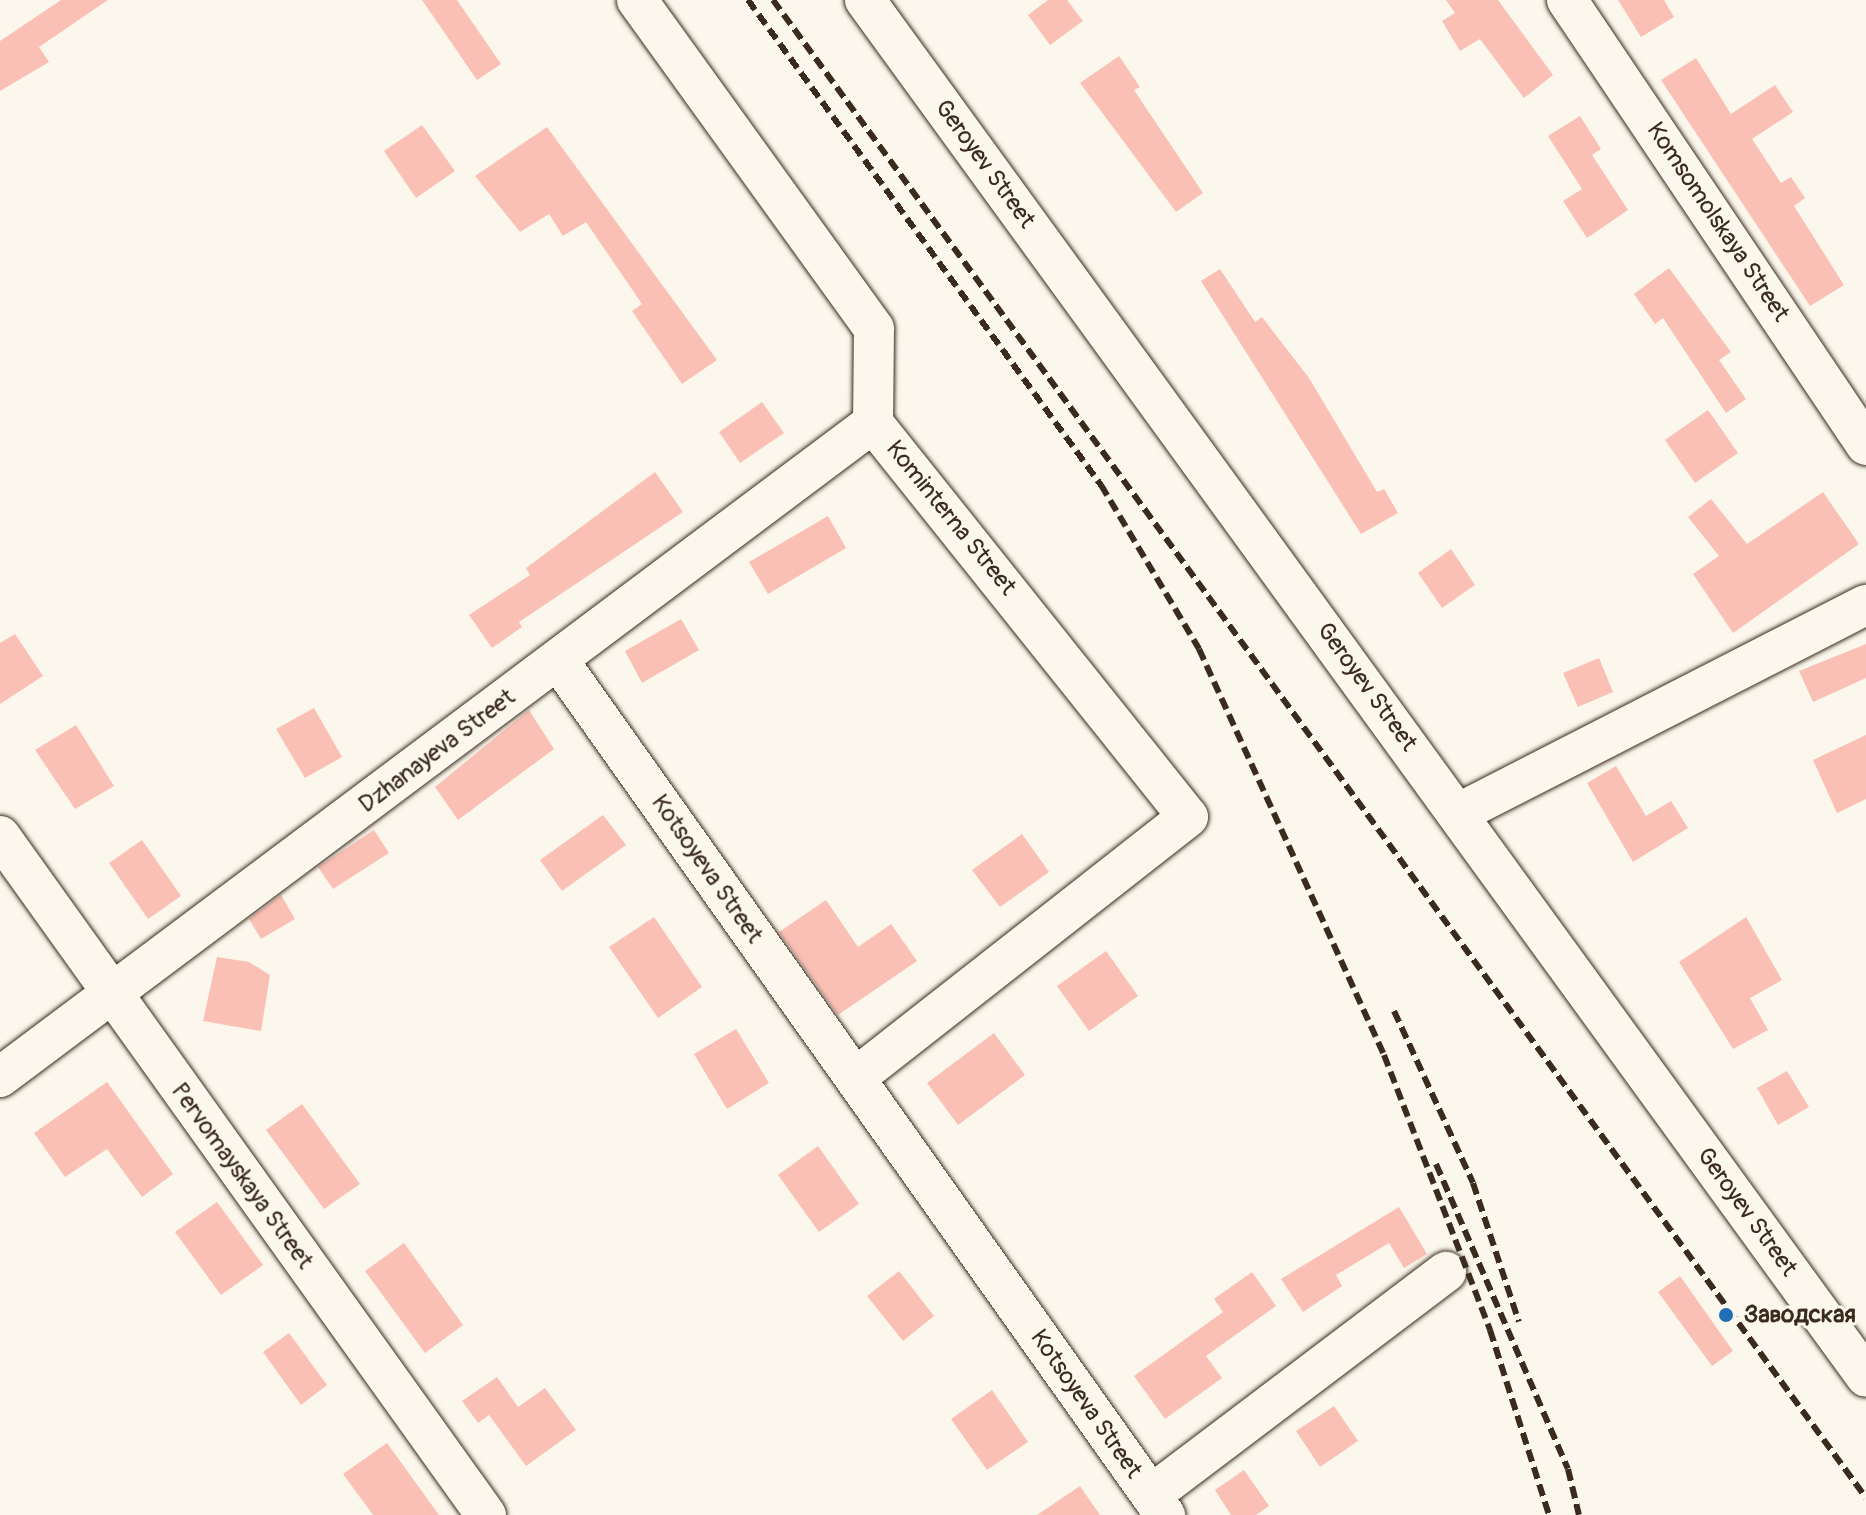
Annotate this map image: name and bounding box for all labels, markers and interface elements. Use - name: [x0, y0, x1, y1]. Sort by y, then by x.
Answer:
- street label: Geroyev Street: [929, 94, 1041, 234]
- street label: Komsomolskaya Street: [1641, 117, 1795, 327]
- street label: Kominterna Street: [880, 435, 1022, 601]
- street label: Geroyev Street: [1311, 617, 1423, 757]
- street label: Dzhanayeva Street: [353, 683, 521, 819]
- street label: Kotsoyeva Street: [645, 789, 769, 949]
- street label: Pervomayskaya Street: [165, 1077, 319, 1275]
- street label: Geroyev Street: [1691, 1142, 1803, 1282]
- place label: Заводская: [1744, 1301, 1856, 1329]
- marker: Заводская: [1715, 1304, 1737, 1326]
- street label: Kotsoyeva Street: [1024, 1324, 1148, 1484]

